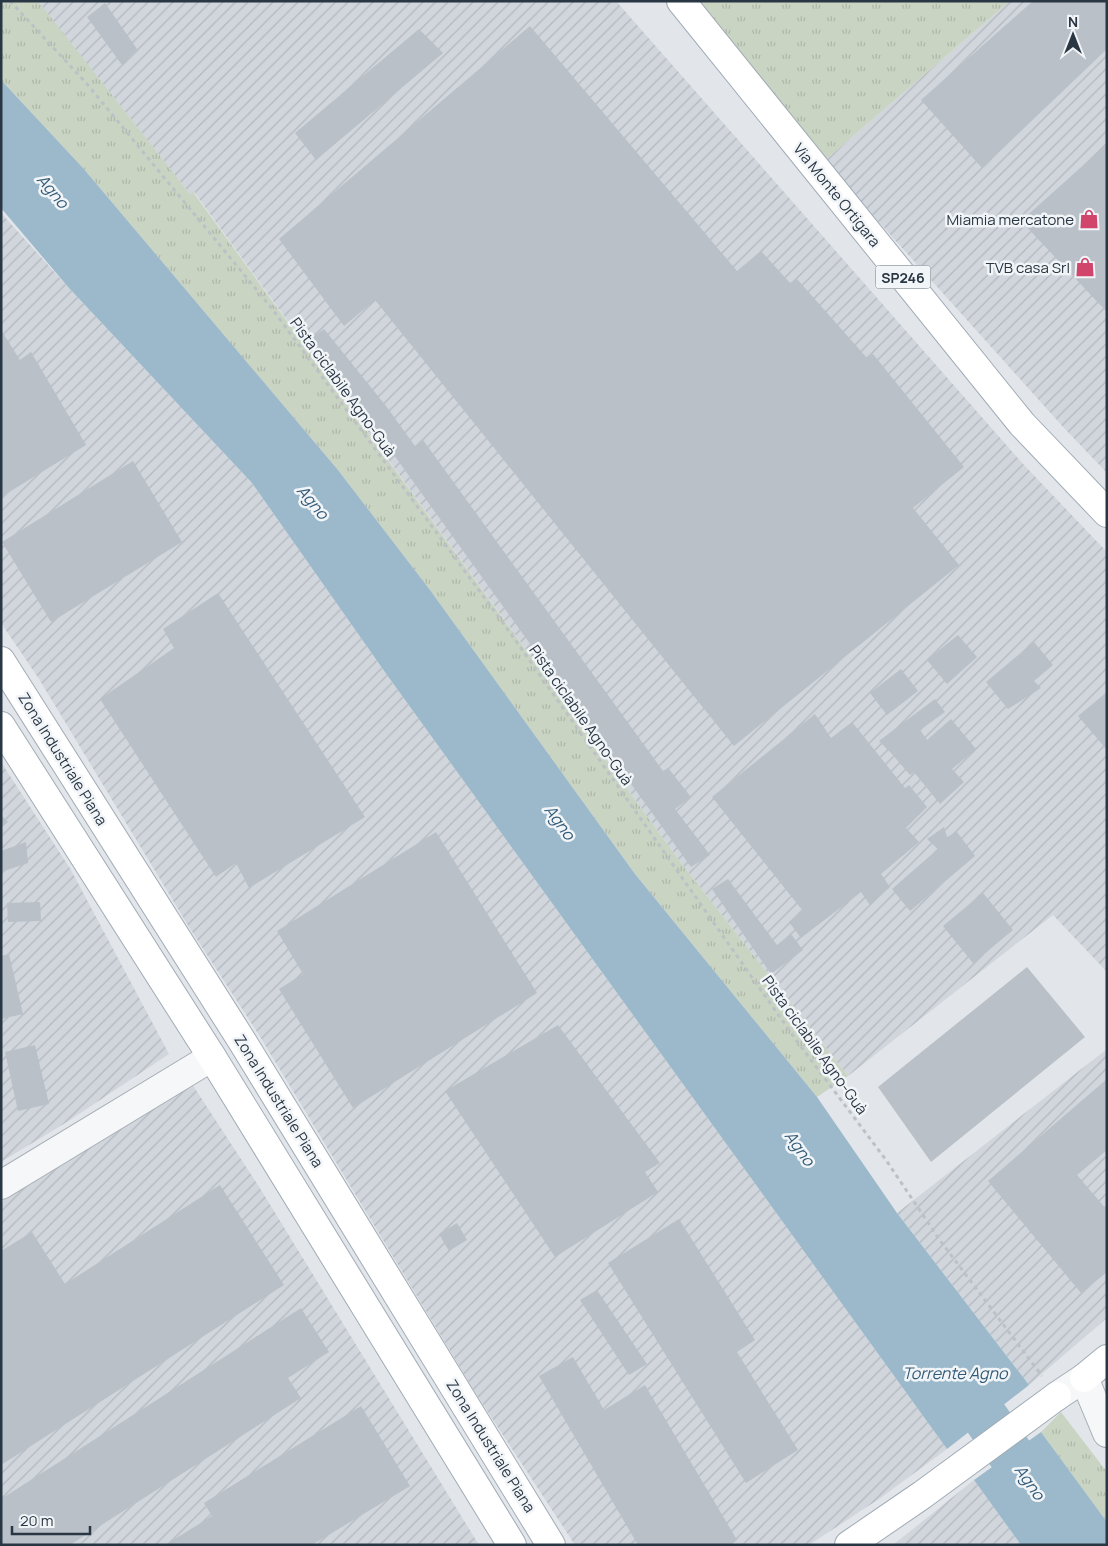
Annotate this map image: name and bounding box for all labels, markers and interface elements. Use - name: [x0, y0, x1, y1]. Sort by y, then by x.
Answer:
- north arrow: [1048, 10, 1098, 60]
- text: N: [1068, 12, 1078, 31]
- street label: Via Monte Ortigara: [789, 139, 885, 251]
- water label: Agno: [32, 169, 75, 214]
- shop icon: Miamia mercatone: [1078, 208, 1100, 230]
- place label: Miamia mercatone: [947, 209, 1074, 230]
- shop icon: TVB casa Srl: [1074, 256, 1096, 278]
- place label: TVB casa Srl: [986, 257, 1070, 278]
- road number: SP246: [876, 266, 930, 288]
- street label: Pista ciclabile Agno-Guà: [285, 313, 401, 461]
- water label: Agno: [292, 480, 335, 525]
- street label: Pista ciclabile Agno-Guà: [524, 641, 638, 789]
- street label: Zona Industriale Piana: [14, 689, 112, 829]
- water label: Agno: [540, 800, 581, 845]
- street label: Pista ciclabile Agno-Guà: [757, 971, 873, 1119]
- street label: Zona Industriale Piana: [230, 1031, 328, 1171]
- water label: Agno: [780, 1126, 821, 1171]
- water label: Torrente Agno: [903, 1362, 1009, 1384]
- street label: Zona Industriale Piana: [442, 1376, 540, 1516]
- water label: Agno: [1010, 1460, 1051, 1505]
- scale bar: [12, 1504, 90, 1536]
- text: 20 m: [20, 1510, 53, 1531]

